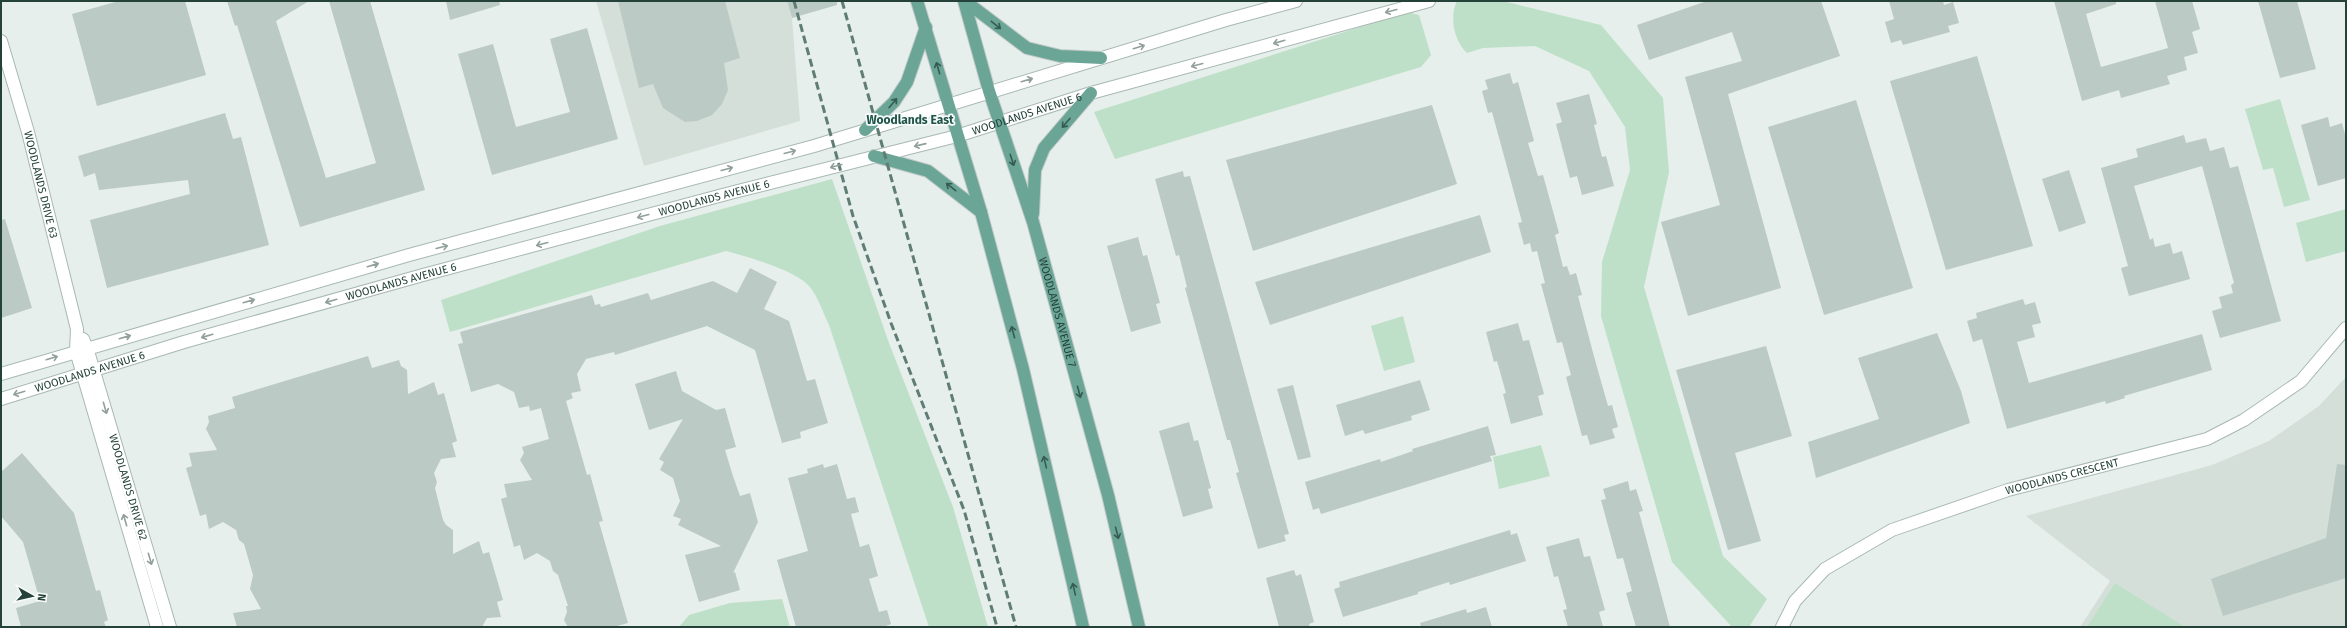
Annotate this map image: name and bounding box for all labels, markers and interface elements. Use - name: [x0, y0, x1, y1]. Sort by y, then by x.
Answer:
- one-way arrow: [1385, 8, 1398, 15]
- one-way arrow: [991, 21, 1002, 29]
- one-way arrow: [1273, 39, 1286, 46]
- one-way arrow: [1132, 42, 1144, 50]
- one-way arrow: [934, 62, 941, 75]
- one-way arrow: [1191, 62, 1204, 69]
- one-way arrow: [1020, 76, 1033, 83]
- street label: WOODLANDS AVENUE 6: [970, 90, 1084, 138]
- one-way arrow: [888, 98, 897, 108]
- district label: Woodlands East: [866, 113, 954, 127]
- one-way arrow: [1061, 117, 1070, 128]
- street label: WOODLANDS DRIVE 63: [21, 130, 60, 240]
- one-way arrow: [913, 142, 926, 150]
- one-way arrow: [783, 148, 796, 156]
- one-way arrow: [1009, 153, 1017, 165]
- one-way arrow: [830, 162, 843, 170]
- one-way arrow: [720, 165, 733, 172]
- street label: WOODLANDS AVENUE 6: [657, 177, 771, 219]
- one-way arrow: [945, 183, 956, 192]
- one-way arrow: [636, 213, 649, 221]
- one-way arrow: [535, 241, 548, 248]
- one-way arrow: [435, 242, 448, 250]
- street label: WOODLANDS AVENUE 7: [1036, 256, 1079, 369]
- street label: WOODLANDS AVENUE 6: [344, 260, 458, 303]
- one-way arrow: [366, 261, 379, 268]
- one-way arrow: [243, 297, 256, 304]
- one-way arrow: [325, 298, 338, 305]
- one-way arrow: [1009, 325, 1016, 338]
- one-way arrow: [118, 333, 131, 340]
- one-way arrow: [200, 333, 213, 340]
- street label: WOODLANDS AVENUE 6: [33, 349, 147, 395]
- one-way arrow: [45, 354, 58, 361]
- one-way arrow: [1076, 385, 1083, 398]
- one-way arrow: [13, 390, 26, 397]
- one-way arrow: [102, 401, 109, 414]
- street label: WOODLANDS DRIVE 62: [106, 433, 150, 542]
- one-way arrow: [1041, 456, 1048, 469]
- street label: WOODLANDS CRESCENT: [2004, 456, 2121, 497]
- one-way arrow: [121, 514, 128, 527]
- one-way arrow: [1114, 526, 1121, 539]
- one-way arrow: [147, 553, 154, 566]
- north arrow: [12, 576, 52, 616]
- one-way arrow: [1070, 583, 1078, 596]
- text: N: [34, 593, 48, 602]

